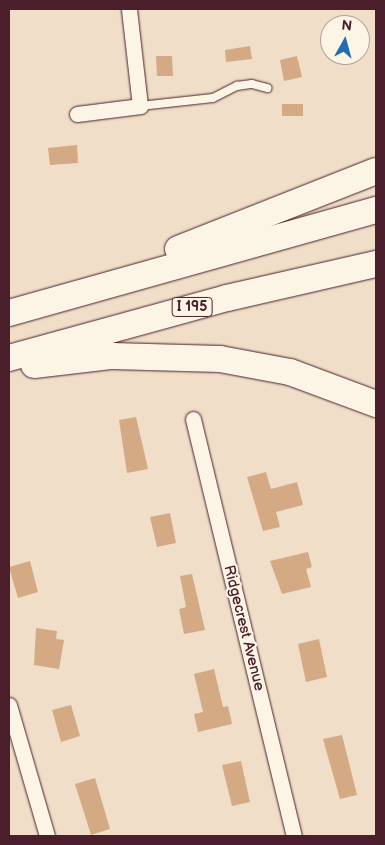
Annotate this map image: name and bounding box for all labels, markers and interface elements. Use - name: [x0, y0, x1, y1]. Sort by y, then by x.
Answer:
- north arrow: [320, 15, 370, 65]
- text: N: [341, 17, 353, 35]
- road number: I 195: [171, 296, 213, 318]
- street label: Ridgecrest Avenue: [220, 563, 268, 693]

